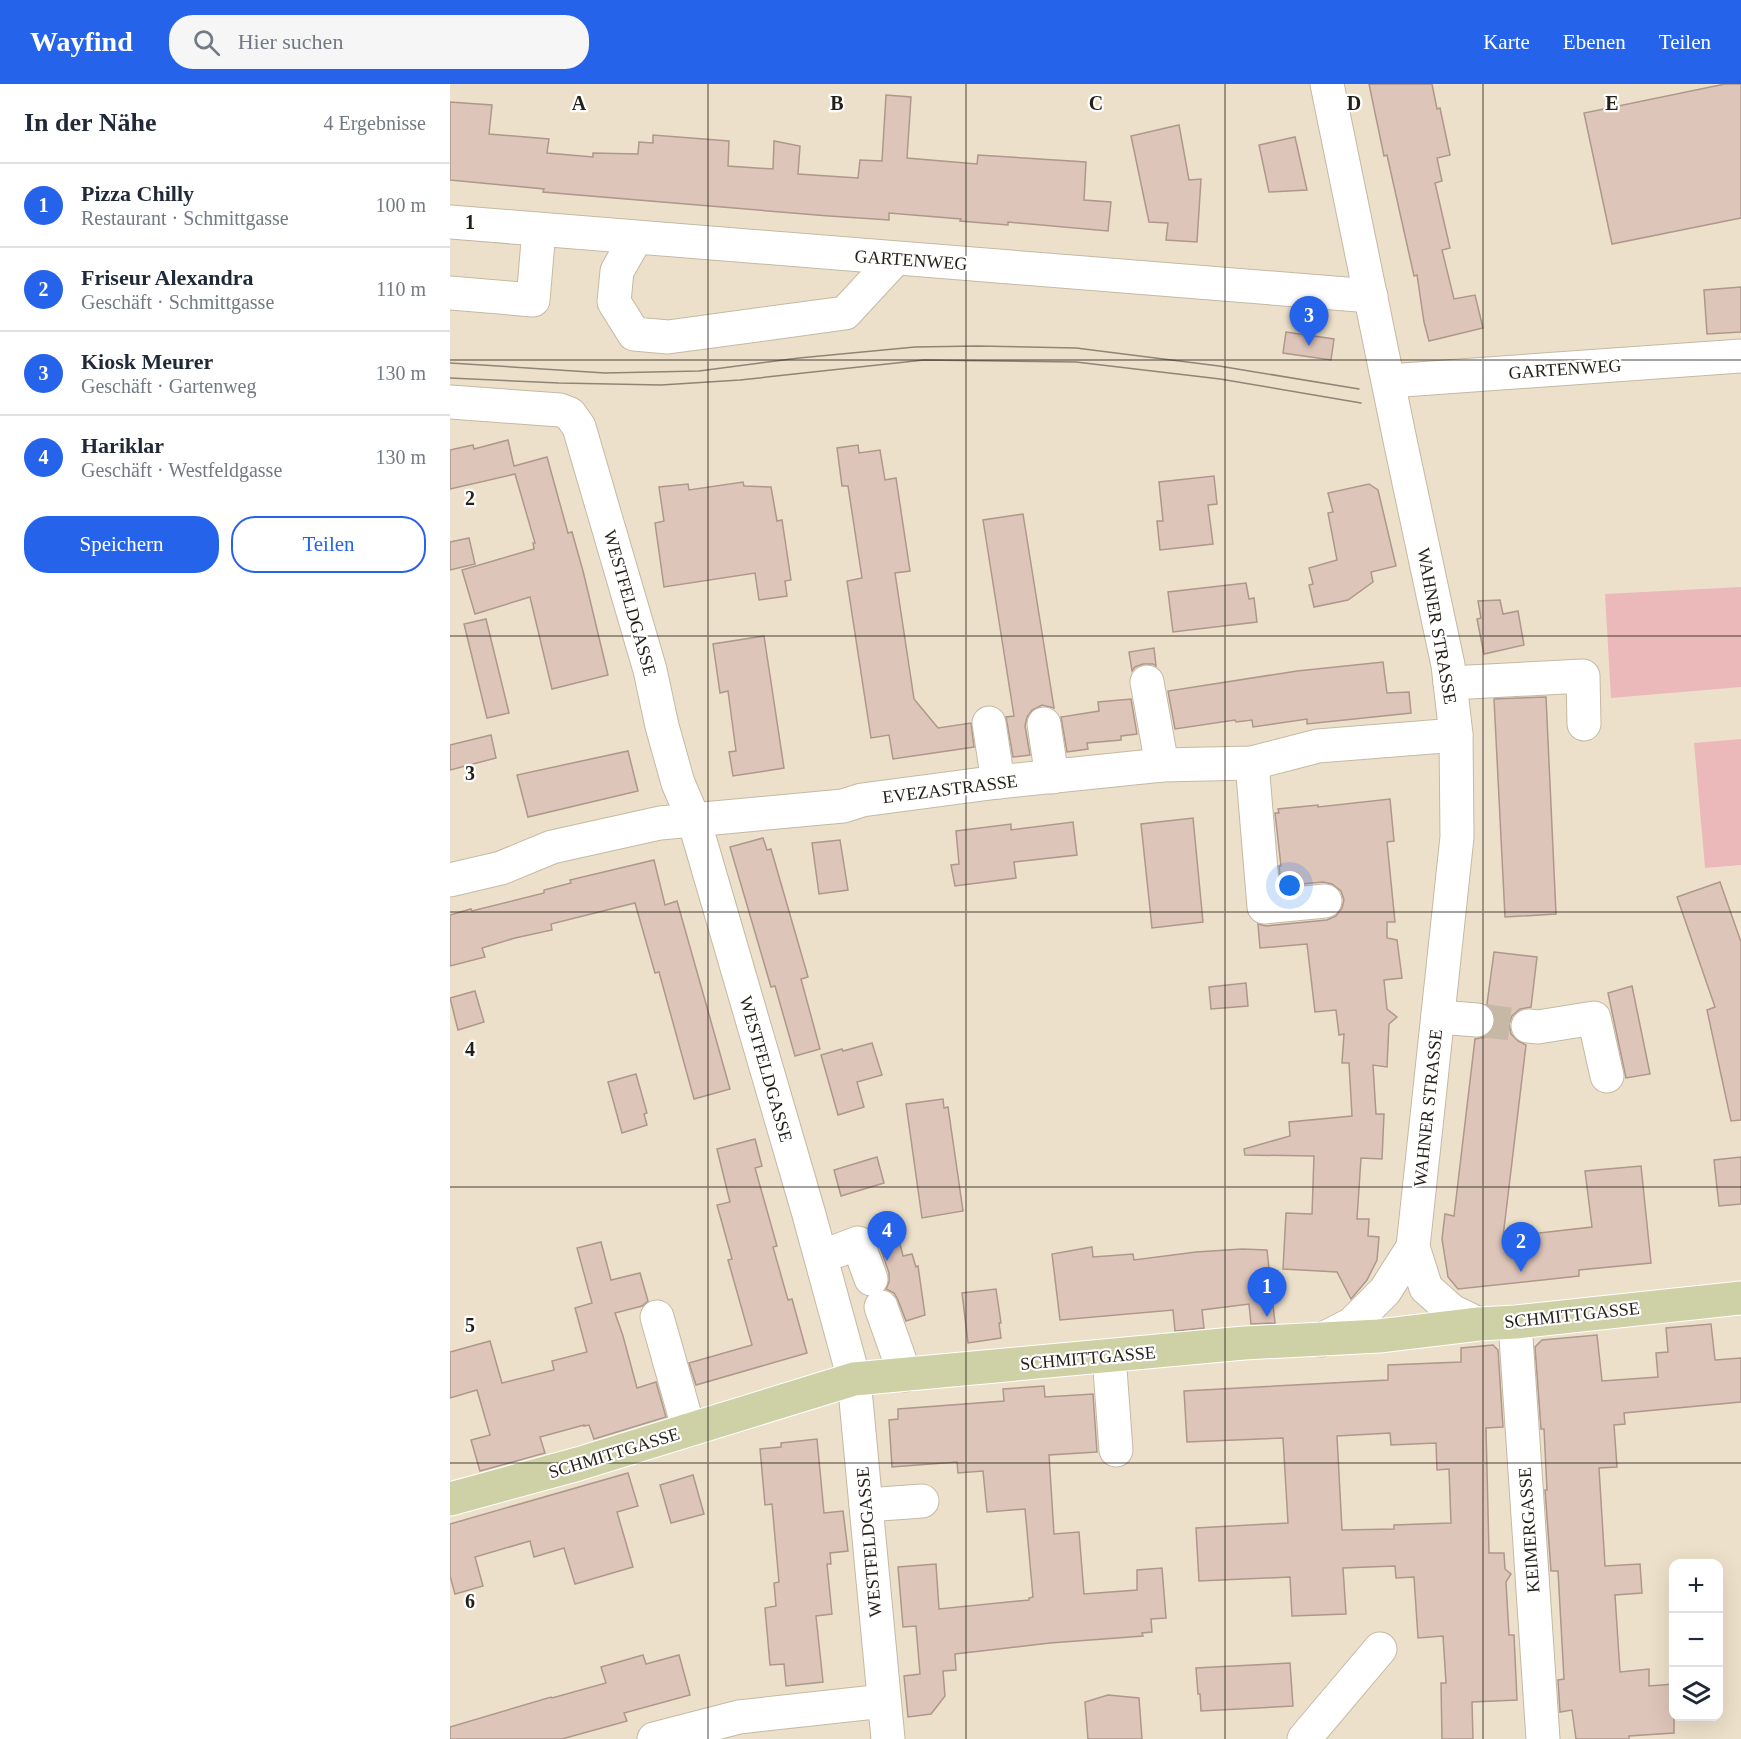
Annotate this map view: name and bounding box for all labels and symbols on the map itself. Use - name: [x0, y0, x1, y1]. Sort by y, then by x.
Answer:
- text: A: [572, 92, 587, 114]
- text: B: [830, 92, 844, 114]
- text: C: [1089, 92, 1103, 114]
- text: D: [1347, 92, 1361, 114]
- text: E: [1605, 92, 1619, 114]
- text: 1: [465, 211, 475, 233]
- street label: GARTENWEG: [854, 246, 968, 274]
- pin: 3: [1290, 296, 1328, 346]
- street label: GARTENWEG: [1508, 355, 1622, 383]
- text: 2: [465, 487, 475, 509]
- street label: WESTFELDGASSE: [600, 528, 660, 678]
- street label: WAHNER STRASSE: [1413, 546, 1461, 706]
- text: 3: [465, 762, 475, 784]
- street label: EVEZASTRASSE: [881, 771, 1019, 807]
- your location: [1275, 871, 1304, 900]
- street label: WESTFELDGASSE: [736, 994, 796, 1144]
- street label: WAHNER STRASSE: [1410, 1028, 1446, 1188]
- text: 4: [465, 1038, 475, 1060]
- pin: 4: [868, 1212, 906, 1261]
- pin: 2: [1502, 1222, 1540, 1272]
- pin: 1: [1248, 1268, 1286, 1317]
- street label: SCHMITTGASSE: [1503, 1298, 1641, 1332]
- text: 5: [465, 1314, 475, 1336]
- street label: SCHMITTGASSE: [1019, 1342, 1157, 1374]
- street label: SCHMITTGASSE: [546, 1424, 682, 1482]
- street label: WESTFELDGASSE: [852, 1466, 886, 1618]
- street label: KEIMERGASSE: [1515, 1466, 1543, 1594]
- text: 6: [465, 1590, 475, 1612]

